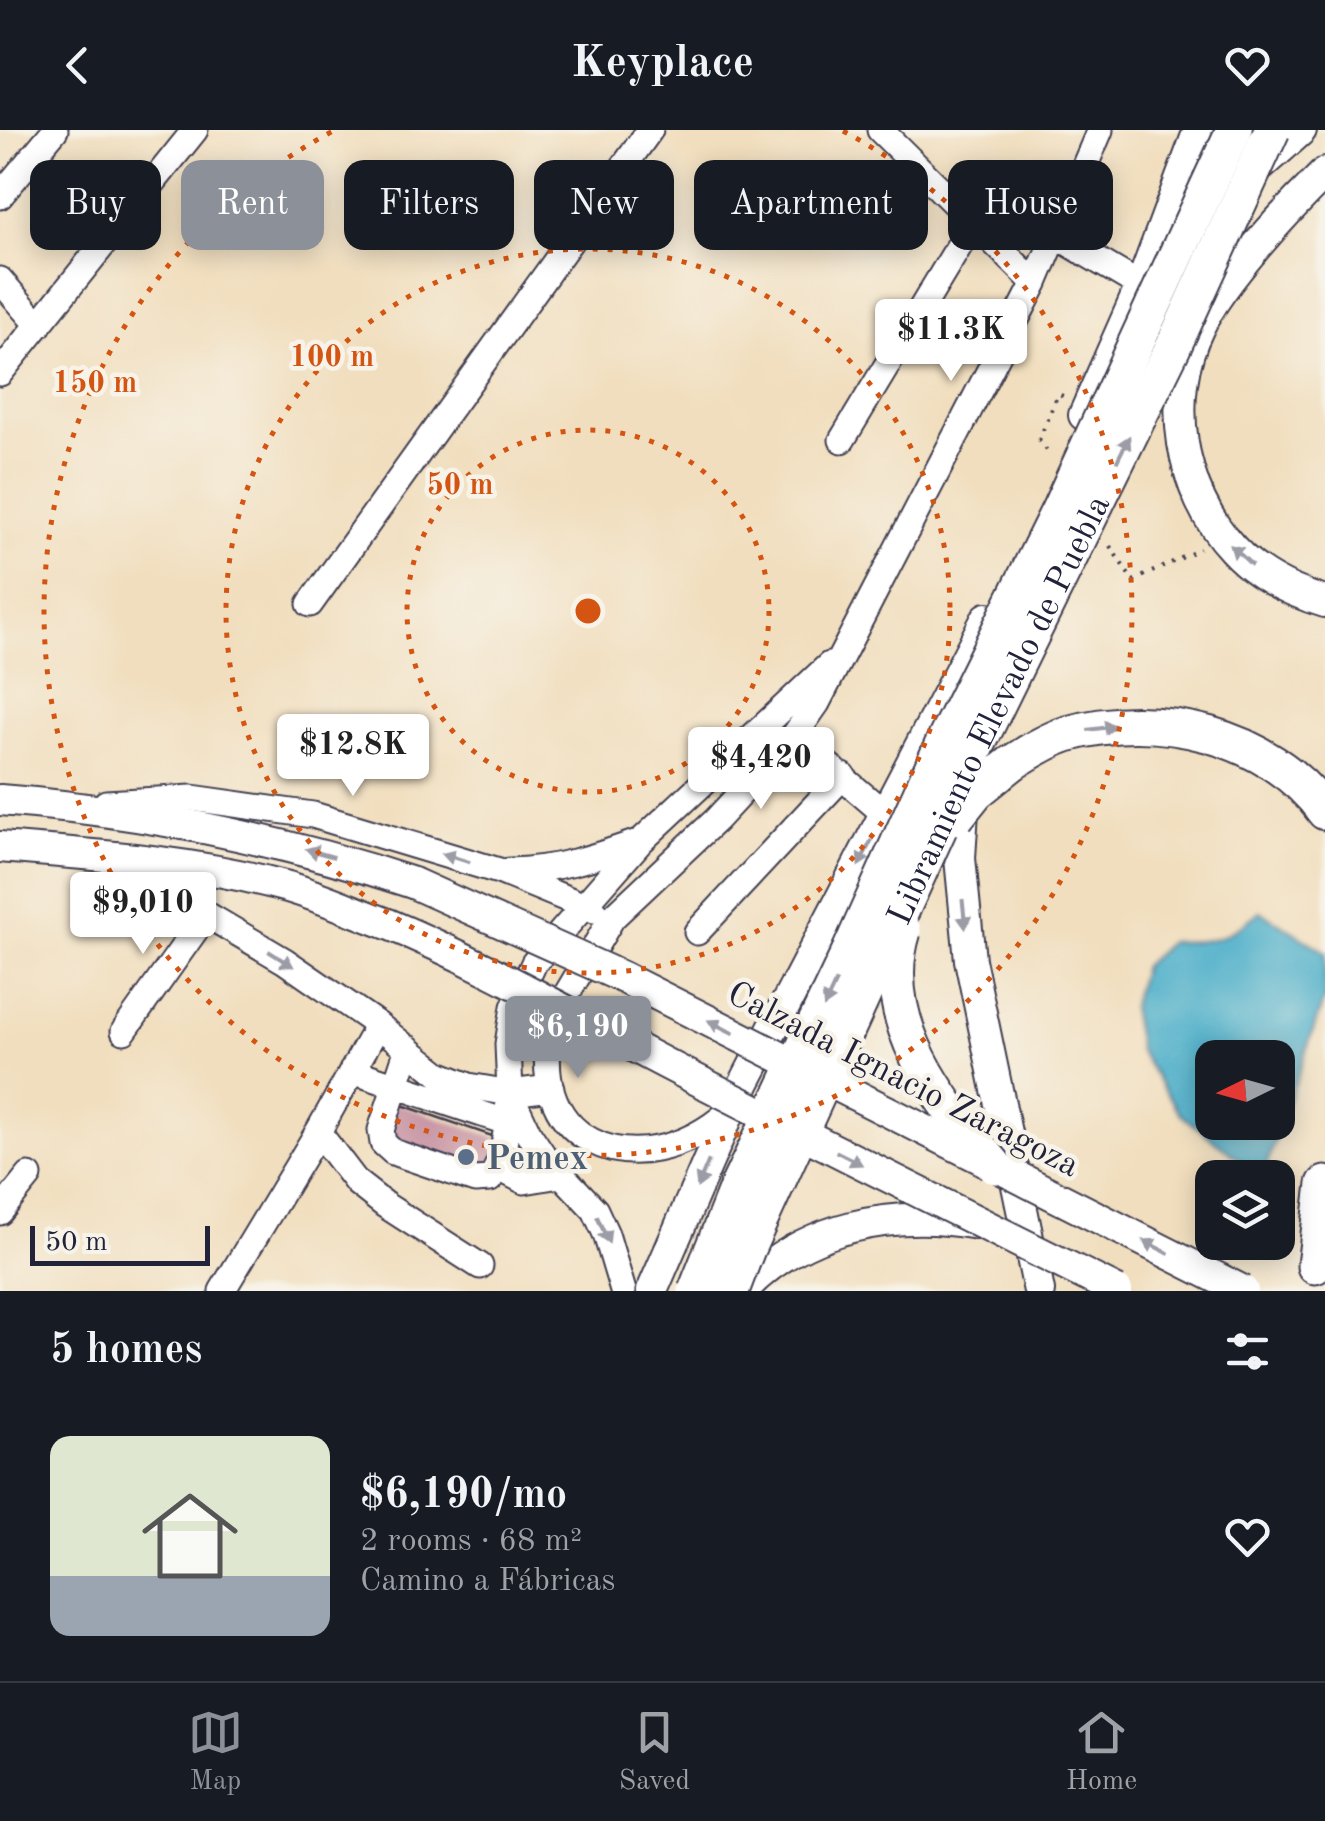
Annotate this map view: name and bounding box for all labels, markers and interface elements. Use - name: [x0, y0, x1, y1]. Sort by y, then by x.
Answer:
- icon: back: [50, 38, 105, 93]
- icon: heart: [1220, 38, 1275, 93]
- text: Keyplace: [571, 42, 754, 87]
- chip: Buy: [30, 160, 161, 250]
- chip: Rent: [181, 160, 324, 250]
- chip: Filters: [344, 160, 514, 250]
- chip: New: [534, 160, 674, 250]
- chip: Apartment: [694, 160, 928, 250]
- chip: House: [948, 160, 1113, 250]
- pin: $11.3K: [870, 299, 1032, 384]
- text: $11.3K: [897, 315, 1005, 347]
- text: 100 m: [290, 343, 374, 373]
- text: 150 m: [53, 369, 137, 399]
- one-way arrow: [1114, 434, 1131, 463]
- text: 50 m: [426, 471, 494, 501]
- street label: Libramiento Elevado de Puebla: [883, 490, 1117, 930]
- one-way arrow: [1229, 544, 1253, 567]
- centre of rings: [570, 593, 606, 629]
- pin: $12.8K: [272, 714, 434, 799]
- one-way arrow: [1087, 720, 1118, 736]
- pin: $4,420: [680, 727, 842, 812]
- text: $12.8K: [299, 730, 407, 762]
- text: $4,420: [710, 743, 812, 775]
- one-way arrow: [857, 839, 874, 868]
- one-way arrow: [304, 845, 335, 860]
- one-way arrow: [440, 850, 471, 865]
- pin: $9,010: [62, 872, 224, 957]
- text: $9,010: [92, 888, 194, 920]
- one-way arrow: [956, 899, 972, 930]
- one-way arrow: [267, 950, 295, 967]
- street label: Calzada Ignacio Zaragoza: [721, 976, 1084, 1184]
- one-way arrow: [821, 980, 838, 1009]
- pin: $6,190: [497, 996, 659, 1081]
- text: $6,190: [527, 1012, 629, 1044]
- one-way arrow: [706, 1019, 735, 1036]
- north arrow: [1195, 1040, 1295, 1140]
- map controls: [1195, 1040, 1295, 1260]
- place label: Pemex: [486, 1142, 588, 1177]
- marker: Pemex: [455, 1146, 477, 1168]
- one-way arrow: [835, 1149, 864, 1166]
- one-way arrow: [695, 1160, 711, 1189]
- button: layers: [1195, 1160, 1295, 1260]
- one-way arrow: [595, 1215, 611, 1245]
- scale bar: [30, 1221, 210, 1266]
- text: 50 m: [45, 1229, 108, 1257]
- one-way arrow: [1141, 1239, 1170, 1256]
- icon: filters: [1220, 1324, 1275, 1379]
- text: 5 homes: [50, 1330, 202, 1372]
- text: $6,190/mo: [360, 1475, 567, 1517]
- icon: home: [130, 1476, 250, 1596]
- icon: heart: [1220, 1509, 1275, 1564]
- text: 2 rooms · 68 m²: [360, 1526, 582, 1558]
- text: Camino a Fábricas: [360, 1566, 615, 1598]
- tab: Map: [188, 1705, 243, 1800]
- tab: Saved: [619, 1705, 690, 1800]
- tab: Home: [1066, 1705, 1137, 1800]

